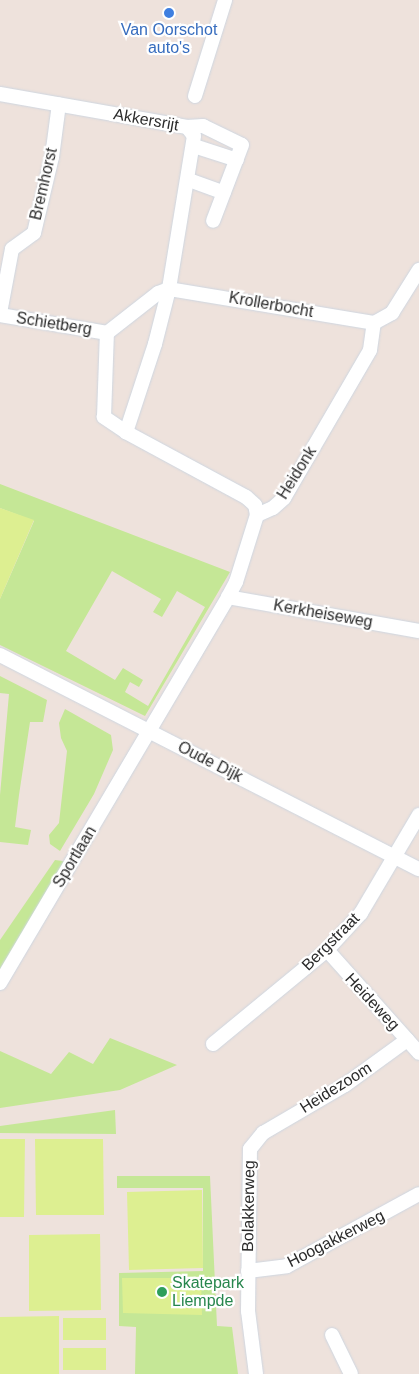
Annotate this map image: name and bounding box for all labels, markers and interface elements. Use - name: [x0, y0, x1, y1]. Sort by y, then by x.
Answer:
- marker: Van Oorschot auto's: [163, 7, 175, 19]
- place label: Van Oorschot auto's: [121, 20, 217, 58]
- street label: Akkersrijt: [112, 105, 180, 135]
- street label: Bremhorst: [26, 146, 62, 222]
- street label: Krollerbocht: [227, 288, 315, 322]
- street label: Schietberg: [15, 309, 93, 339]
- street label: Heidonk: [273, 443, 321, 503]
- street label: Kerkheiseweg: [272, 596, 374, 632]
- street label: Oude Dijk: [174, 737, 246, 787]
- street label: Sportlaan: [49, 823, 101, 891]
- street label: Bergstraat: [298, 909, 364, 975]
- street label: Heideweg: [341, 969, 403, 1035]
- street label: Heidezoom: [297, 1058, 375, 1118]
- street label: Bolakkerweg: [239, 1160, 259, 1252]
- street label: Hoogakkerweg: [284, 1206, 388, 1272]
- place label: Skatepark Liempde: [172, 1273, 244, 1311]
- marker: Skatepark Liempde: [156, 1286, 168, 1298]

